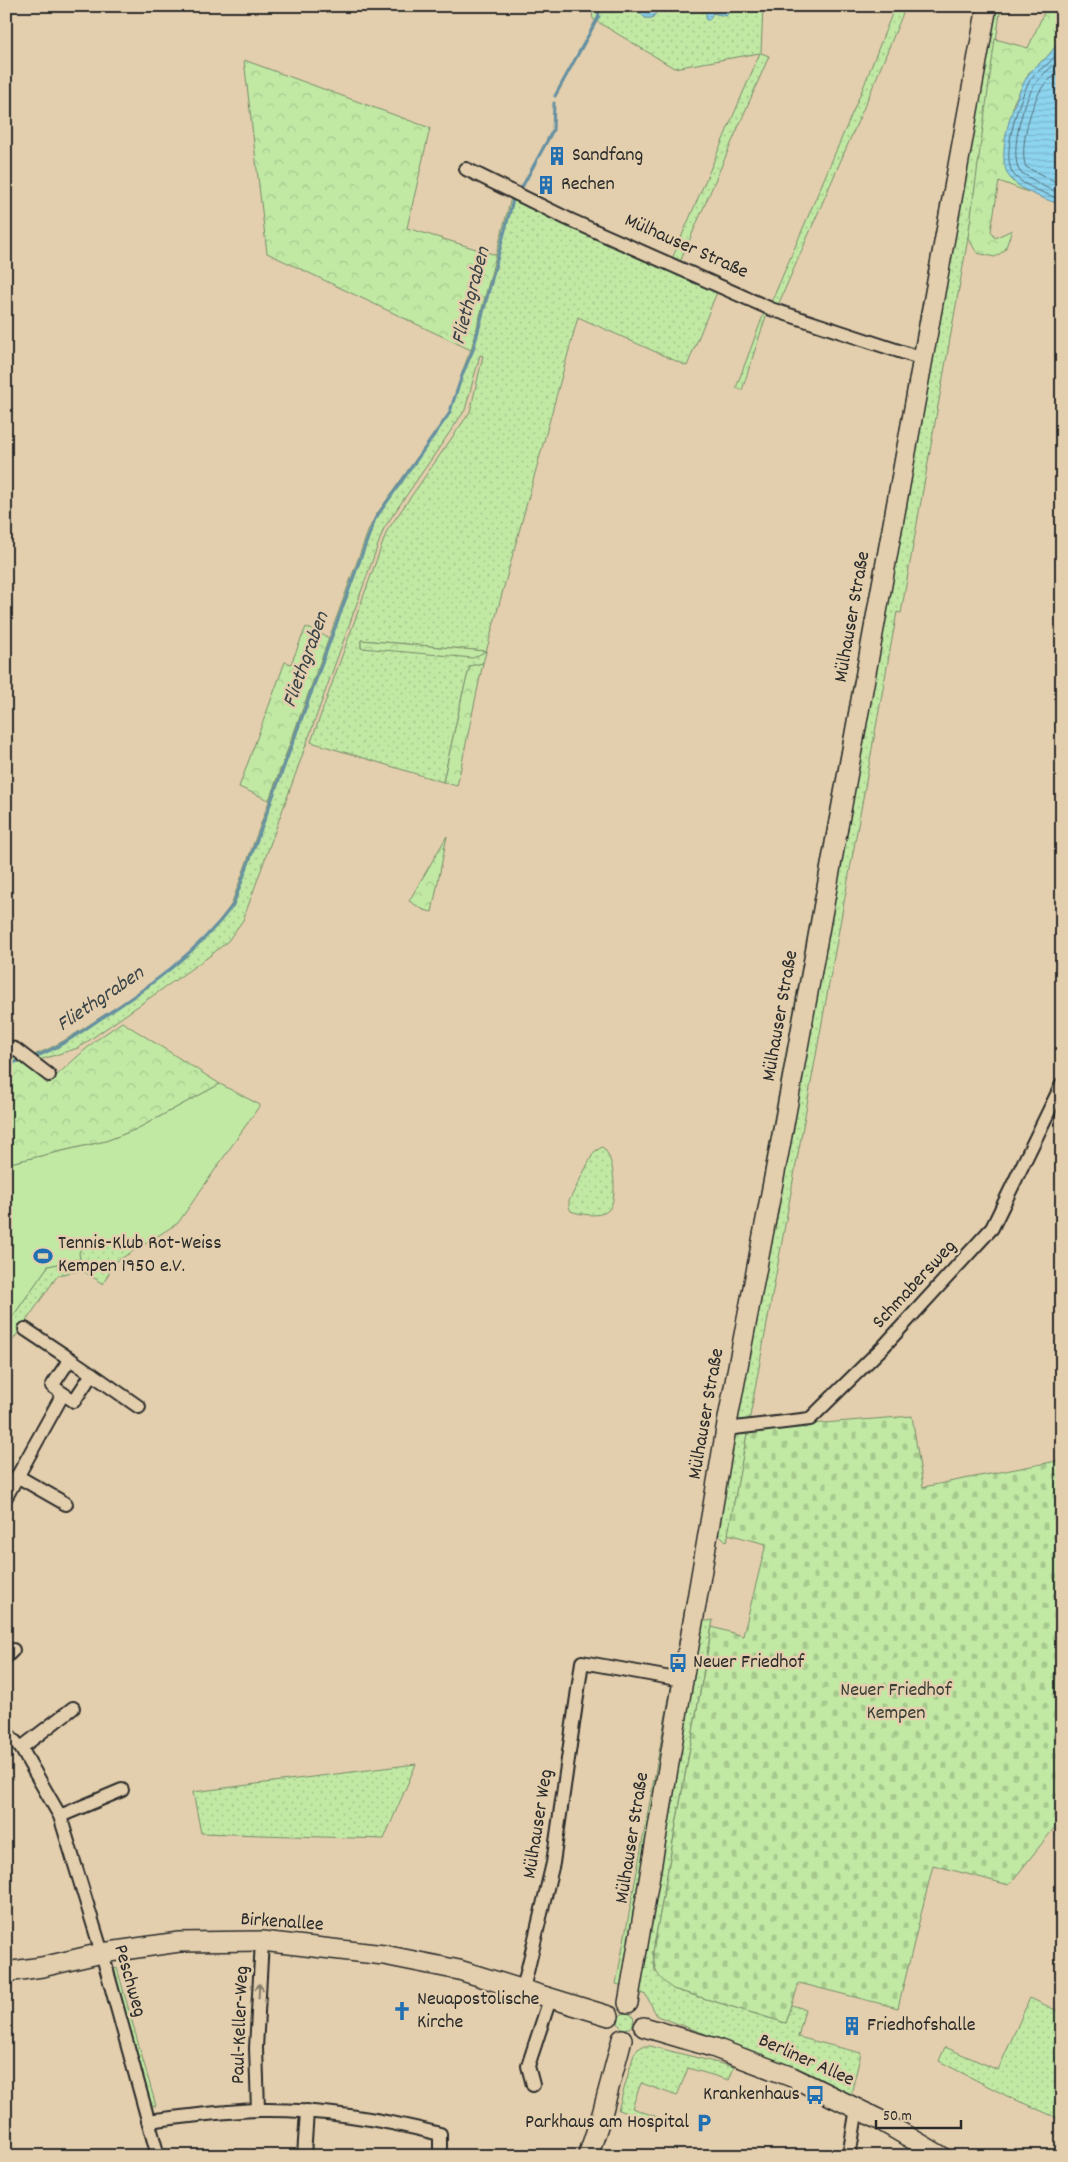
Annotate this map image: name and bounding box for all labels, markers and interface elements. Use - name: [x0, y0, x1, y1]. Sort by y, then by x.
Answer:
- place label: Sandfang: [572, 142, 643, 170]
- building icon: Sandfang: [546, 145, 568, 167]
- place label: Rechen: [561, 171, 615, 199]
- building icon: Rechen: [535, 174, 557, 196]
- street label: Mülhauser Straße: [620, 207, 753, 287]
- water label: Fliethgraben: [445, 243, 500, 348]
- street label: Mülhauser Straße: [828, 549, 878, 685]
- water label: Fliethgraben: [276, 607, 339, 712]
- street label: Mülhauser Straße: [756, 948, 806, 1084]
- water label: Fliethgraben: [51, 959, 152, 1040]
- place label: Tennis-Klub Rot-Weiss Kempen 1950 e.V.: [58, 1230, 222, 1281]
- street label: Schmabersweg: [866, 1234, 964, 1336]
- sports icon: Tennis-Klub Rot-Weiss Kempen 1950 e.V.: [32, 1245, 54, 1267]
- street label: Mülhauser Straße: [682, 1346, 732, 1482]
- place label: Neuer Friedhof: [693, 1649, 805, 1677]
- bus stop icon: Neuer Friedhof: [667, 1652, 689, 1674]
- park label: Neuer Friedhof Kempen: [840, 1677, 953, 1728]
- street label: Mülhauser Weg: [517, 1767, 561, 1881]
- street label: Mülhauser Straße: [609, 1770, 657, 1906]
- street label: Birkenallee: [239, 1906, 325, 1940]
- street label: Peschweg: [105, 1942, 153, 2020]
- street label: Paul-Keller-Weg: [225, 1965, 257, 2085]
- one-way arrow: [255, 1983, 264, 1999]
- place label: Neuapostolische Kirche: [417, 1986, 540, 2037]
- church icon: Neuapostolische Kirche: [391, 2000, 413, 2022]
- place label: Friedhofshalle: [867, 2012, 976, 2040]
- building icon: Friedhofshalle: [841, 2015, 863, 2037]
- street label: Berliner Allee: [754, 2027, 859, 2095]
- place label: Krankenhaus: [703, 2081, 800, 2109]
- bus stop icon: Krankenhaus: [804, 2084, 826, 2106]
- scale bar: [876, 2097, 960, 2129]
- text: 50 m: [883, 2106, 912, 2128]
- place label: Parkhaus am Hospital: [525, 2109, 689, 2137]
- parking icon: Parkhaus am Hospital: [693, 2112, 715, 2134]

